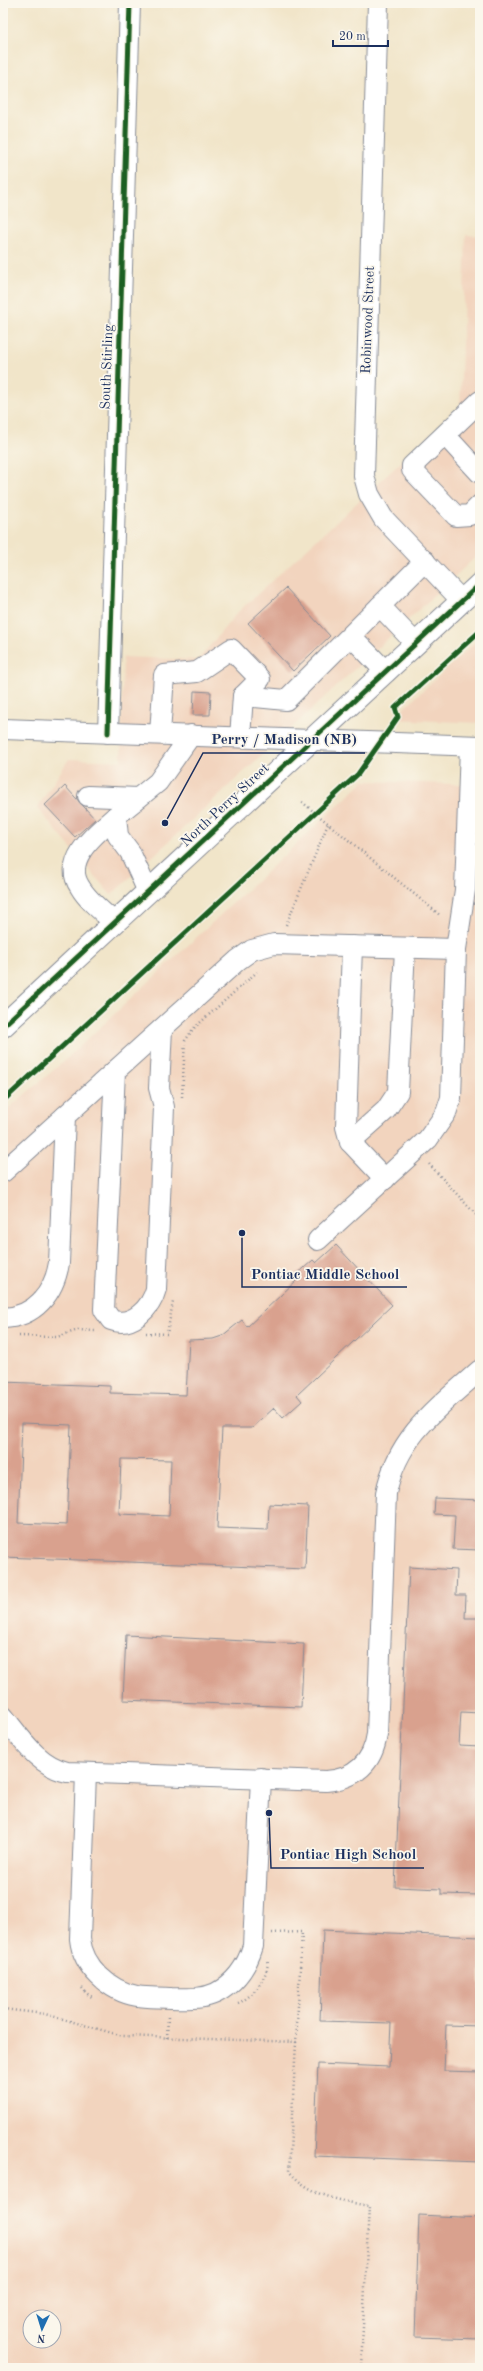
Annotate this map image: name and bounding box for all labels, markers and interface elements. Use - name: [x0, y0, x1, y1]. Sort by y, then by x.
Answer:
- scale bar: [333, 22, 388, 48]
- text: 20 m: [339, 31, 366, 43]
- street label: Robinwood Street: [359, 266, 377, 374]
- street label: South Stirling: [99, 324, 115, 410]
- callout: Perry / Madison (NB): [203, 726, 365, 753]
- text: Perry / Madison (NB): [211, 733, 357, 748]
- street label: North Perry Street: [178, 761, 272, 849]
- callout: Pontiac Middle School: [242, 1260, 407, 1287]
- text: Pontiac Middle School: [251, 1268, 400, 1283]
- callout: Pontiac High School: [271, 1841, 424, 1868]
- text: Pontiac High School: [280, 1848, 417, 1863]
- north arrow: [22, 2309, 62, 2349]
- text: N: [36, 2332, 46, 2343]

